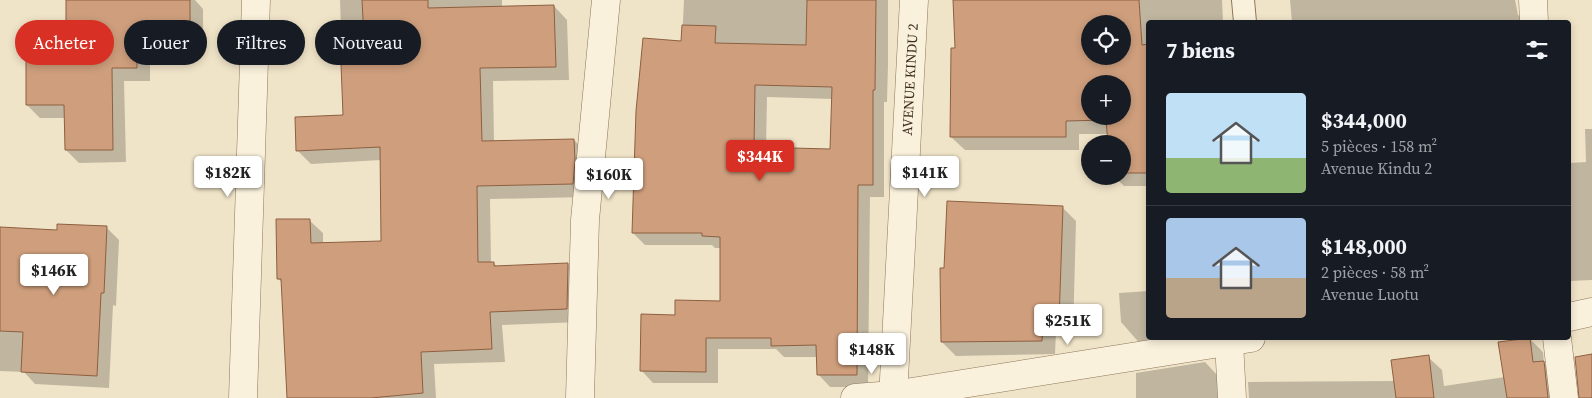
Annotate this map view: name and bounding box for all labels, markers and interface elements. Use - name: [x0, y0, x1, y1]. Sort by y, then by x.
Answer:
- map controls: [1081, 15, 1131, 185]
- button: locate: [1081, 15, 1131, 65]
- chip: Acheter: [15, 20, 114, 65]
- chip: Louer: [124, 20, 207, 65]
- chip: Filtres: [217, 20, 305, 65]
- chip: Nouveau: [315, 20, 421, 65]
- street label: AVENUE KINDU 2: [897, 23, 923, 136]
- text: 7 biens: [1166, 36, 1235, 65]
- icon: filters: [1523, 36, 1551, 64]
- button: +: [1081, 75, 1131, 125]
- text: $344,000: [1321, 106, 1407, 135]
- icon: home: [1206, 113, 1266, 173]
- button: −: [1081, 135, 1131, 185]
- text: 5 pièces · 158 m²: [1321, 135, 1437, 157]
- pin: $344K: [725, 140, 795, 182]
- text: $344K: [737, 145, 783, 167]
- pin: $182K: [193, 156, 263, 198]
- pin: $141K: [890, 156, 960, 198]
- text: Avenue Kindu 2: [1321, 157, 1432, 179]
- pin: $160K: [574, 158, 644, 200]
- text: $182K: [205, 161, 251, 183]
- text: $141K: [902, 161, 948, 183]
- text: $160K: [586, 163, 632, 185]
- text: $148,000: [1321, 232, 1407, 261]
- icon: home: [1206, 238, 1266, 298]
- pin: $146K: [19, 254, 89, 296]
- text: $146K: [31, 259, 77, 281]
- text: 2 pièces · 58 m²: [1321, 261, 1429, 283]
- text: Avenue Luotu: [1321, 283, 1419, 305]
- pin: $251K: [1033, 304, 1103, 346]
- text: $251K: [1045, 309, 1091, 331]
- pin: $148K: [837, 332, 907, 375]
- text: $148K: [849, 338, 895, 360]

